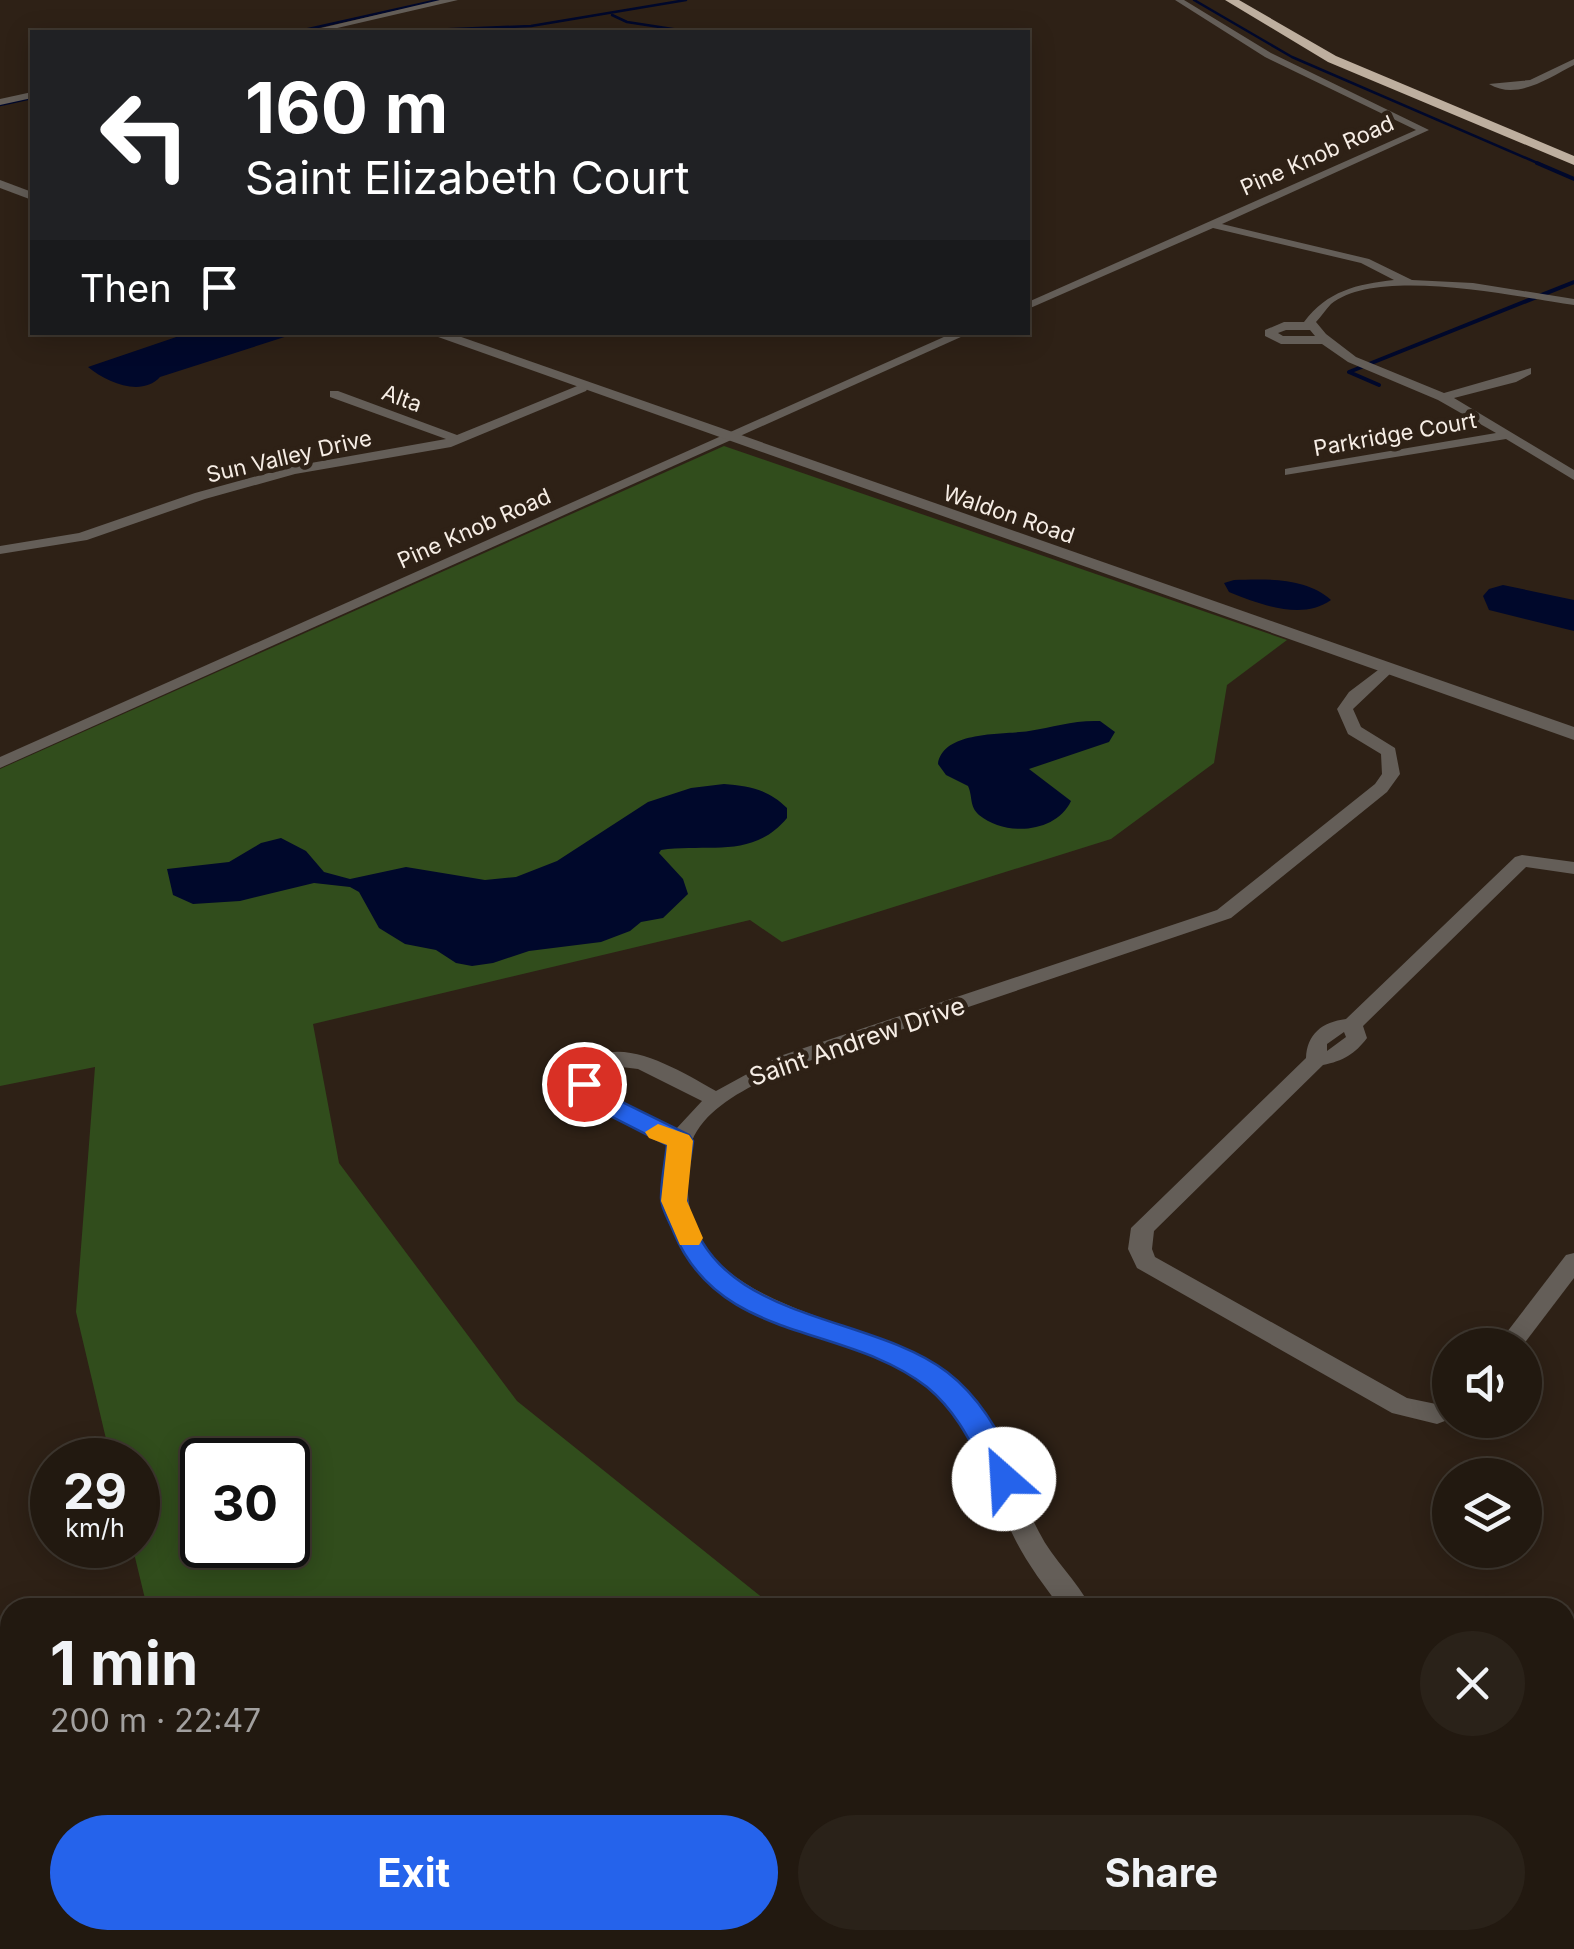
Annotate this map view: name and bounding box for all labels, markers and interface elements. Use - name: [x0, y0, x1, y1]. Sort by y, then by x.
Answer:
- text: 160 m: [245, 65, 448, 150]
- icon: left: [80, 70, 210, 200]
- street label: Pine Knob Road: [1236, 110, 1398, 200]
- text: Saint Elizabeth Court: [245, 150, 690, 205]
- icon: arrive: [192, 260, 247, 315]
- text: Then: [80, 265, 172, 311]
- street label: Alta: [379, 379, 425, 417]
- street label: Parkridge Court: [1311, 407, 1479, 461]
- street label: Sun Valley Drive: [204, 424, 374, 488]
- street label: Waldon Road: [940, 479, 1078, 549]
- street label: Pine Knob Road: [393, 483, 555, 573]
- street label: Saint Andrew Drive: [745, 990, 969, 1092]
- pin: [542, 1042, 627, 1127]
- icon: arrive: [557, 1057, 612, 1112]
- map controls: [1432, 1328, 1542, 1568]
- button: sound: [1432, 1328, 1542, 1438]
- position arrow: [952, 1427, 1056, 1531]
- speed limit sign: 30: [180, 1438, 310, 1568]
- button: layers: [1432, 1458, 1542, 1568]
- text: 29: [63, 1461, 127, 1521]
- text: km/h: [65, 1513, 125, 1543]
- text: 1 min: [50, 1627, 198, 1699]
- button: close: [1420, 1631, 1525, 1736]
- text: 200 m · 22:47: [50, 1701, 261, 1740]
- button: Exit: [50, 1815, 778, 1930]
- button: Share: [798, 1815, 1525, 1930]

